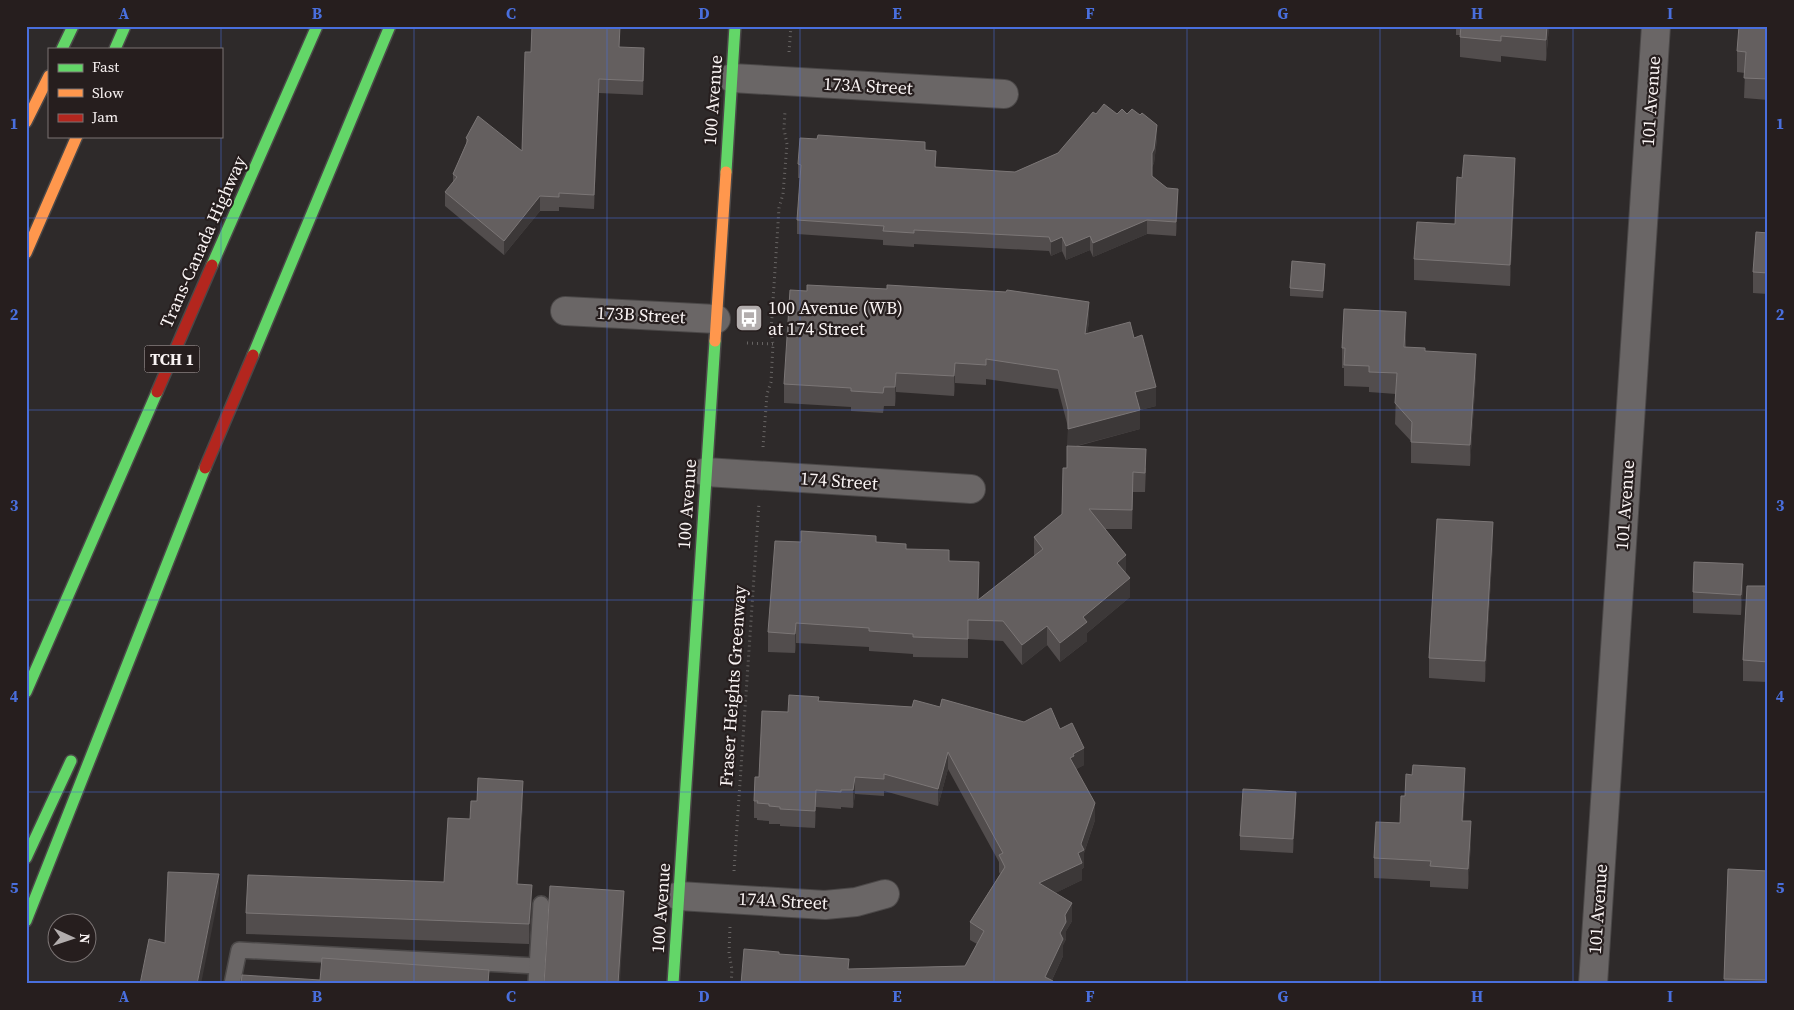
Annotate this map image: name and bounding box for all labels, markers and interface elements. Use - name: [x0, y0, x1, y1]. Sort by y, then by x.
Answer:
- text: A: [119, 2, 130, 24]
- text: B: [312, 2, 323, 24]
- text: C: [506, 2, 516, 24]
- text: D: [698, 2, 710, 24]
- text: E: [892, 2, 902, 24]
- text: F: [1085, 2, 1095, 24]
- text: G: [1278, 2, 1289, 24]
- text: H: [1471, 2, 1483, 24]
- text: I: [1667, 2, 1673, 24]
- legend: [48, 48, 222, 138]
- street label: 100 Avenue: [697, 54, 728, 146]
- street label: 101 Avenue: [1635, 55, 1666, 147]
- text: Fast: [92, 56, 119, 77]
- street label: 173A Street: [823, 71, 914, 100]
- text: Slow: [92, 82, 124, 103]
- text: Jam: [91, 106, 119, 127]
- text: 1: [10, 112, 18, 134]
- text: 1: [1776, 112, 1784, 134]
- street label: Trans-Canada Highway: [153, 151, 252, 332]
- place label: 100 Avenue (WB) at 174 Street: [768, 295, 903, 341]
- street label: 173B Street: [596, 300, 686, 329]
- text: 2: [10, 303, 19, 325]
- bus stop icon: 100 Avenue (WB) at 174 Street: [734, 303, 764, 333]
- text: 2: [1776, 303, 1785, 325]
- road number: TCH 1: [144, 346, 200, 372]
- street label: 100 Avenue: [671, 458, 702, 550]
- street label: 101 Avenue: [1609, 459, 1640, 551]
- street label: 174 Street: [799, 465, 879, 496]
- text: 3: [10, 494, 19, 516]
- text: 3: [1776, 494, 1785, 516]
- street label: Fraser Heights Greenway: [713, 584, 752, 787]
- text: 4: [10, 685, 19, 707]
- text: 4: [1776, 685, 1785, 707]
- street label: 100 Avenue: [645, 862, 676, 954]
- street label: 101 Avenue: [1582, 863, 1613, 955]
- text: 5: [10, 876, 19, 898]
- text: 5: [1776, 876, 1785, 898]
- street label: 174A Street: [738, 886, 829, 915]
- north arrow: [48, 912, 98, 962]
- text: N: [75, 933, 95, 944]
- text: A: [119, 985, 130, 1007]
- text: B: [312, 985, 323, 1007]
- text: C: [506, 985, 516, 1007]
- text: D: [698, 985, 710, 1007]
- text: E: [892, 985, 902, 1007]
- text: F: [1085, 985, 1095, 1007]
- text: G: [1278, 985, 1289, 1007]
- text: H: [1471, 985, 1483, 1007]
- text: I: [1667, 985, 1673, 1007]

